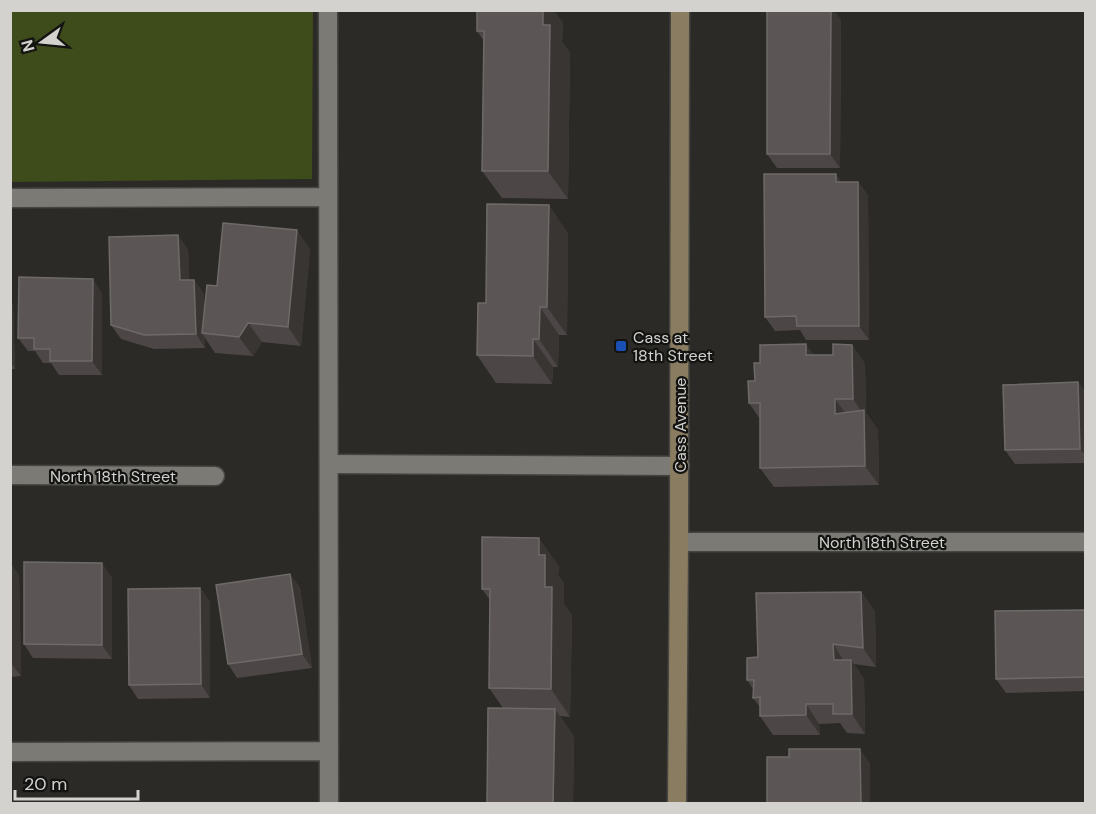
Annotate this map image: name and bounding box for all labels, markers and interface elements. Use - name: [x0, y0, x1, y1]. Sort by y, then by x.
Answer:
- north arrow: [12, 12, 72, 72]
- text: N: [16, 37, 40, 54]
- place label: Cass at 18th Street: [633, 327, 713, 366]
- marker: Cass at 18th Street: [614, 339, 628, 353]
- street label: Cass Avenue: [670, 378, 691, 472]
- street label: North 18th Street: [50, 466, 176, 487]
- street label: North 18th Street: [819, 532, 945, 553]
- scale bar: [15, 763, 138, 801]
- text: 20 m: [24, 772, 67, 796]

